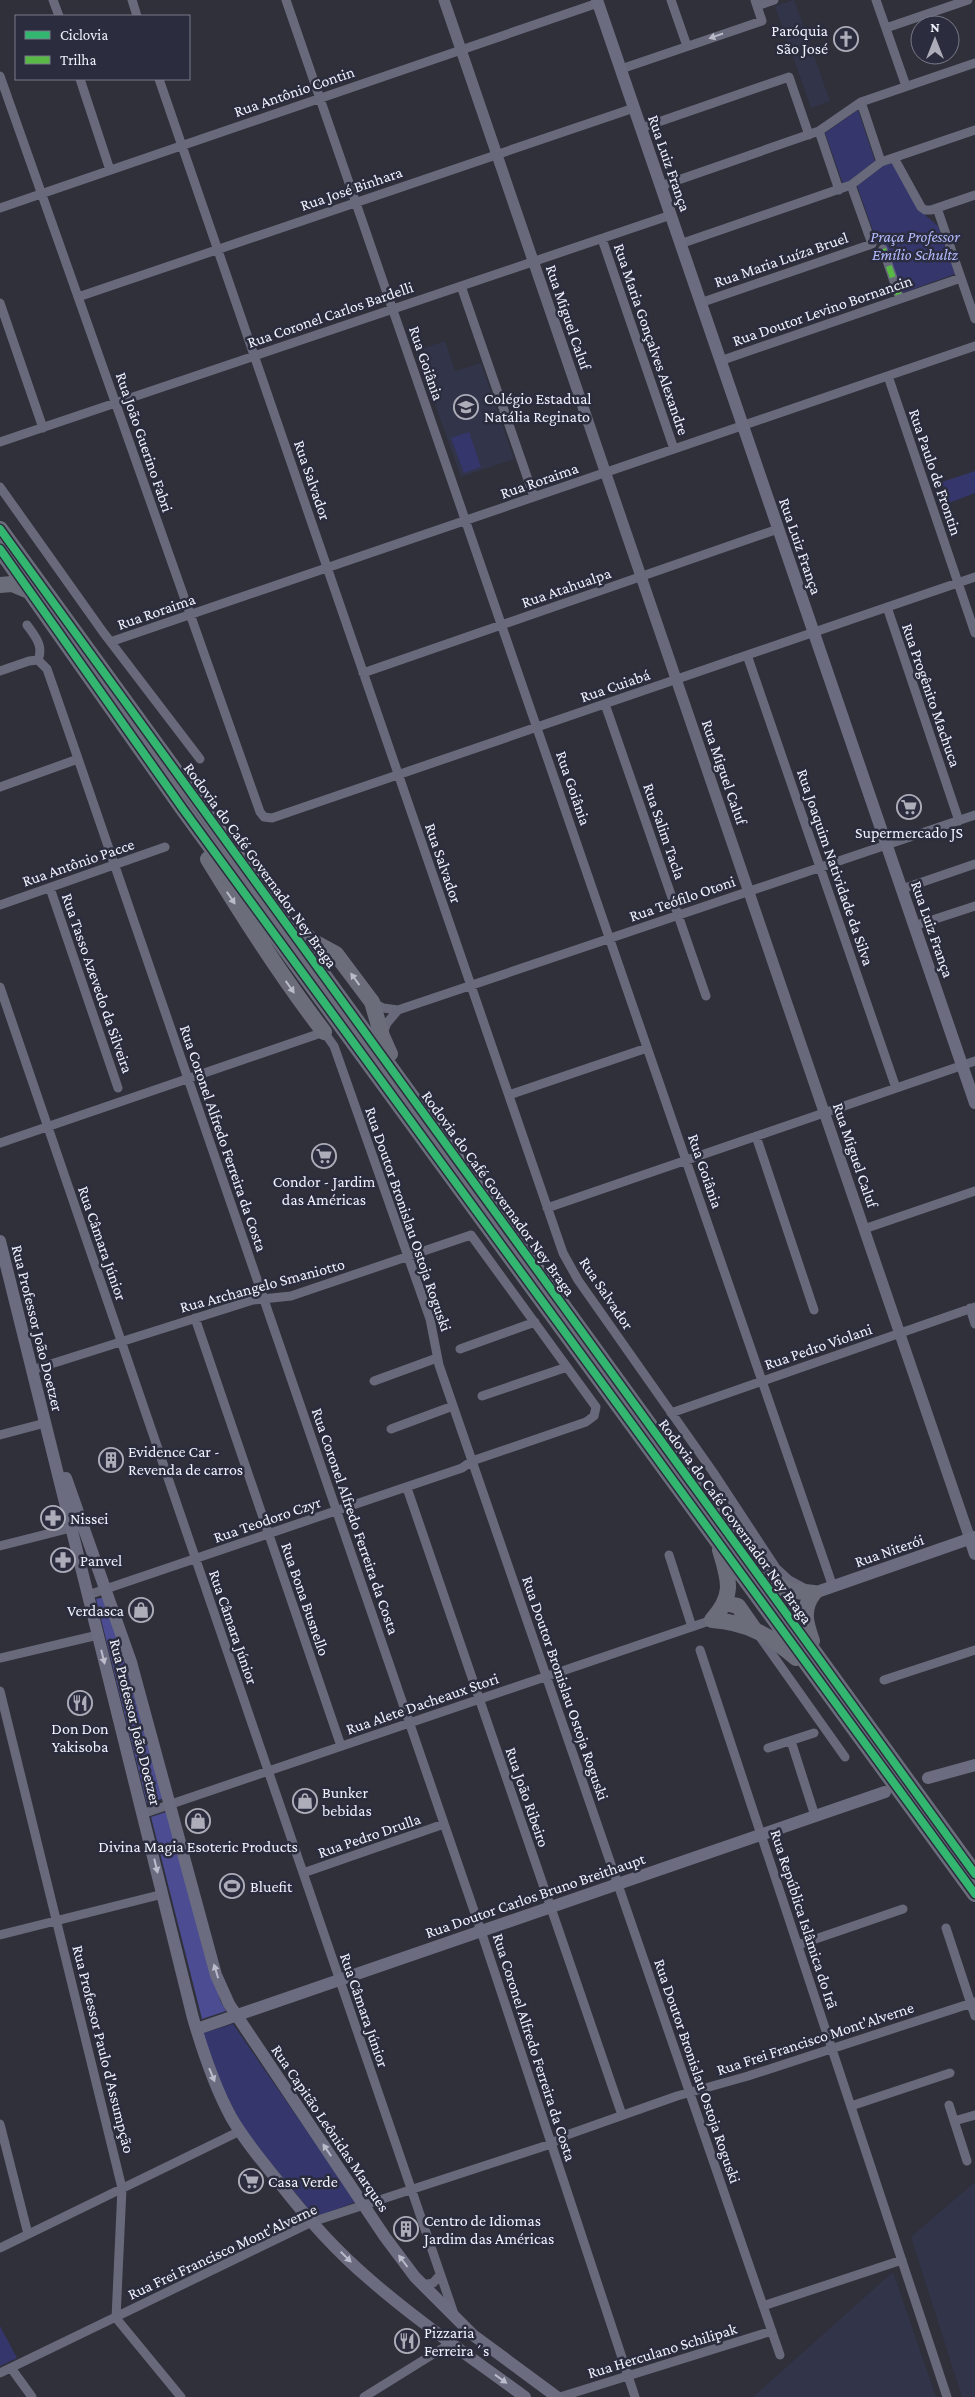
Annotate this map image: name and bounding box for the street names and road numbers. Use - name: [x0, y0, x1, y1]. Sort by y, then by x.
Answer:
- street label: Rua Antônio Contin: [232, 63, 357, 120]
- street label: Rua Luiz França: [644, 113, 694, 215]
- street label: Rua José Binhara: [298, 163, 405, 215]
- street label: Rua Maria Luíza Bruel: [712, 229, 850, 290]
- street label: Rua Maria Gonçalves Alexandre: [610, 241, 692, 437]
- street label: Rua Miguel Caluf: [542, 263, 595, 373]
- street label: Rua Doutor Levino Bornancin: [730, 272, 915, 349]
- street label: Rua Coronel Carlos Bardelli: [245, 278, 415, 351]
- street label: Rua Goiânia: [406, 324, 447, 403]
- street label: Rua João Guerino Fabri: [112, 370, 176, 515]
- street label: Rua Paulo de Frontin: [906, 407, 965, 538]
- street label: Rua Salvador: [291, 438, 334, 523]
- street label: Rua Roraima: [498, 459, 581, 502]
- street label: Rua Luiz França: [775, 496, 825, 598]
- street label: Rua Atahualpa: [519, 564, 614, 612]
- street label: Rua Roraima: [115, 590, 198, 633]
- street label: Rua Progênito Machuca: [898, 621, 964, 770]
- street label: Rua Cuiabá: [578, 665, 653, 705]
- street label: Rua Miguel Caluf: [698, 718, 751, 828]
- street label: Rua Goiânia: [553, 749, 594, 828]
- street label: Rodovia do Café Governador Ney Braga: [180, 760, 341, 972]
- street label: Rua Joaquim Natividade da Silva: [793, 767, 877, 969]
- street label: Rua Salim Tacla: [640, 781, 689, 882]
- street label: Rua Salvador: [422, 821, 465, 906]
- street label: Rua Antônio Pacce: [20, 835, 136, 890]
- street label: Rua Teófilo Otoni: [627, 872, 737, 925]
- street label: Rua Luiz França: [907, 879, 957, 981]
- street label: Rua Tasso Azevedo da Silveira: [59, 891, 137, 1076]
- street label: Rua Coronel Alfredo Ferreira da Costa: [177, 1023, 271, 1254]
- street label: Rodovia do Café Governador Ney Braga: [418, 1088, 579, 1300]
- street label: Rua Miguel Caluf: [829, 1101, 882, 1211]
- street label: Rua Doutor Bronislau Ostoja Roguski: [361, 1105, 455, 1334]
- street label: Rua Goiânia: [685, 1132, 726, 1211]
- street label: Rua Câmara Júnior: [74, 1184, 130, 1303]
- street label: Rua Professor João Doetzer: [8, 1243, 67, 1414]
- street label: Rua Salvador: [576, 1254, 637, 1333]
- street label: Rua Archangelo Smaniotto: [178, 1255, 347, 1317]
- street label: Rua Pedro Violani: [762, 1320, 874, 1373]
- street label: Rua Coronel Alfredo Ferreira da Costa: [309, 1406, 403, 1637]
- street label: Rodovia do Café Governador Ney Braga: [655, 1416, 816, 1628]
- street label: Rua Teodoro Czyr: [211, 1493, 324, 1547]
- street label: Rua Niterói: [852, 1531, 926, 1570]
- street label: Rua Bona Busnello: [278, 1540, 333, 1658]
- street label: Rua Câmara Júnior: [205, 1568, 261, 1687]
- street label: Rua Doutor Bronislau Ostoja Roguski: [518, 1574, 612, 1803]
- street label: Rua Professor João Doetzer: [106, 1637, 165, 1808]
- street label: Rua Alete Dacheaux Stori: [344, 1669, 501, 1738]
- street label: Rua João Ribeiro: [502, 1745, 553, 1850]
- street label: Rua Pedro Drulla: [315, 1810, 423, 1861]
- street label: Rua República Islâmica do Irã: [767, 1827, 842, 2012]
- street label: Rua Doutor Carlos Bruno Breithaupt: [423, 1850, 648, 1942]
- street label: Rua Coronel Alfredo Ferreira da Costa: [490, 1931, 580, 2164]
- street label: Rua Professor Paulo d'Assumpção: [68, 1943, 138, 2155]
- street label: Rua Câmara Júnior: [336, 1951, 392, 2070]
- street label: Rua Doutor Bronislau Ostoja Roguski: [650, 1957, 744, 2186]
- street label: Rua Frei Francisco Mont'Alverne: [714, 1999, 916, 2078]
- street label: Rua Capitão Leônidas Marques: [268, 2042, 393, 2215]
- street label: Rua Frei Francisco Mont'Alverne: [125, 2200, 319, 2303]
- street label: Rua Herculano Schilipak: [585, 2320, 740, 2382]

